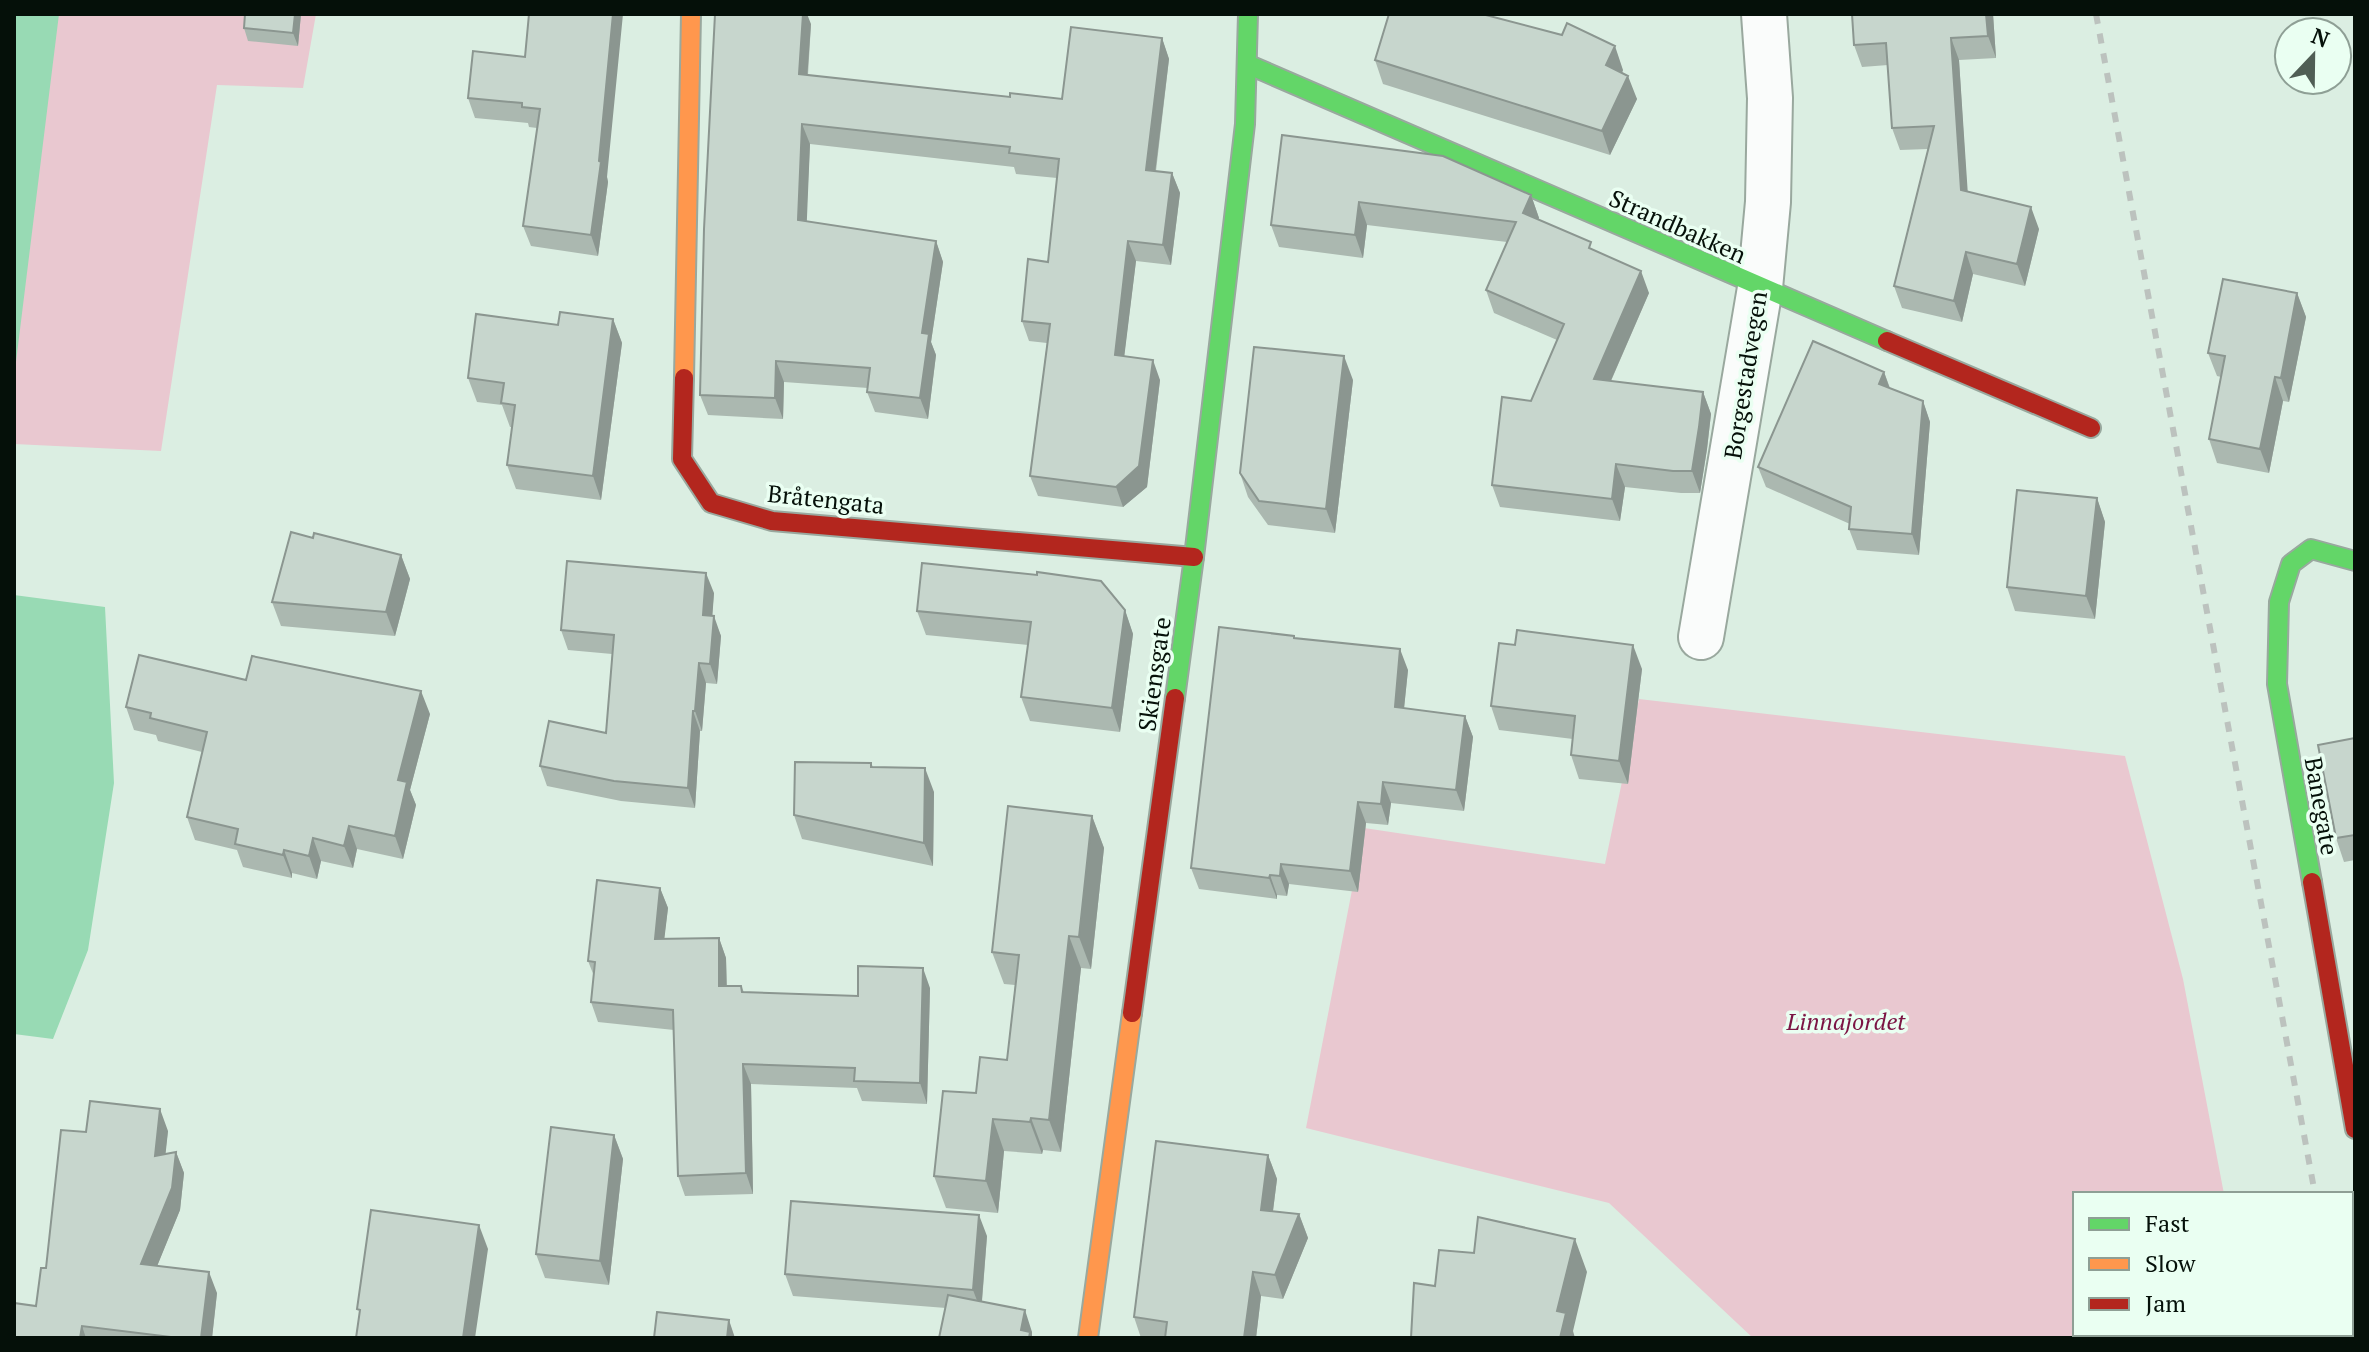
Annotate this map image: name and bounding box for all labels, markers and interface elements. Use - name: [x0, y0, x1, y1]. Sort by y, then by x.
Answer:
- north arrow: [2273, 16, 2353, 96]
- text: N: [2308, 20, 2334, 54]
- street label: Strandbakken: [1604, 182, 1752, 270]
- street label: Borgestadvegen: [1716, 289, 1774, 461]
- street label: Bråtengata: [766, 477, 886, 521]
- street label: Skiensgate: [1130, 615, 1178, 733]
- street label: Banegate: [2298, 755, 2346, 857]
- park label: Linnajordet: [1786, 1005, 1906, 1037]
- legend: [2073, 1192, 2353, 1336]
- text: Fast: [2145, 1207, 2190, 1239]
- text: Slow: [2145, 1247, 2196, 1279]
- text: Jam: [2145, 1287, 2186, 1319]

